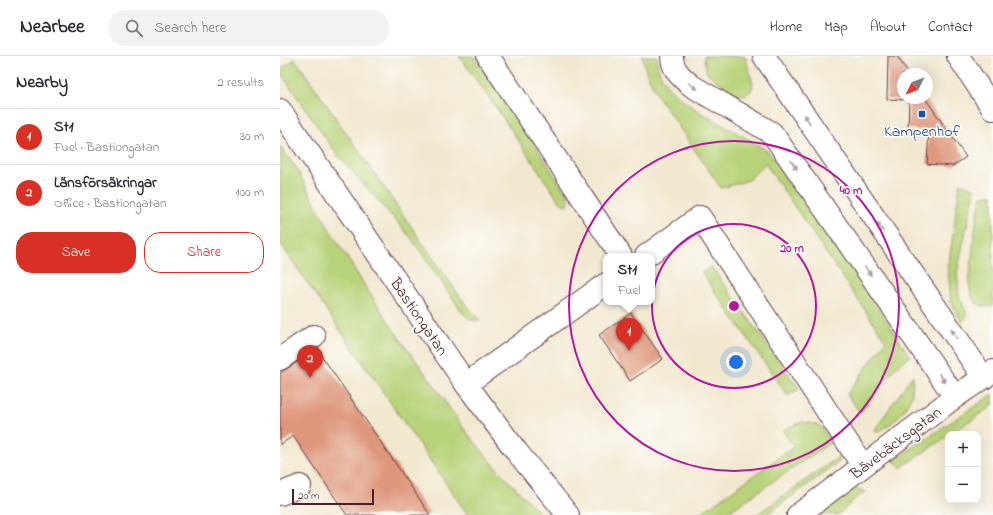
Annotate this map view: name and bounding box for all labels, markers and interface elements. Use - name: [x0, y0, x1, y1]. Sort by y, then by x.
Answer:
- search box: [109, 10, 389, 46]
- text: Nearbee: [20, 14, 85, 41]
- icon: search: [123, 17, 145, 39]
- text: Search here: [155, 17, 226, 39]
- text: Home: [770, 17, 802, 38]
- text: Map: [824, 17, 848, 38]
- text: About: [870, 17, 906, 38]
- text: Contact: [928, 17, 973, 38]
- north arrow: [897, 68, 933, 104]
- text: Nearby: [16, 70, 68, 95]
- text: 2 results: [217, 73, 264, 92]
- one-way arrow: [688, 82, 698, 90]
- marker: Kampenhof: [917, 109, 927, 119]
- one-way arrow: [803, 114, 811, 125]
- text: St1: [54, 116, 73, 138]
- place label: Kampenhof: [884, 120, 961, 144]
- text: 1: [27, 127, 31, 146]
- text: 30 m: [240, 127, 264, 146]
- text: Fuel · Bastiongatan: [54, 138, 159, 157]
- one-way arrow: [790, 159, 798, 170]
- text: Länsförsäkringar: [54, 172, 157, 194]
- text: 40 m: [839, 182, 863, 200]
- text: 2: [26, 183, 32, 202]
- text: 100 m: [235, 183, 264, 202]
- text: Office · Bastiongatan: [54, 194, 166, 213]
- one-way arrow: [877, 221, 884, 233]
- button: Save: [16, 232, 136, 273]
- button: Share: [144, 232, 264, 273]
- text: 20 m: [779, 240, 804, 258]
- popup: [603, 253, 655, 305]
- text: St1: [618, 259, 637, 281]
- one-way arrow: [864, 266, 872, 276]
- street label: Bastiongatan: [383, 272, 453, 361]
- text: Fuel: [618, 281, 640, 300]
- centre of rings: [727, 299, 741, 313]
- pin: 1: [616, 318, 642, 351]
- one-way arrow: [950, 329, 958, 339]
- pin: 2: [297, 345, 323, 378]
- your location: [726, 352, 746, 372]
- one-way arrow: [938, 373, 946, 383]
- street label: Bävebäcksgatan: [845, 401, 947, 487]
- map controls: [945, 431, 981, 503]
- button: +: [945, 431, 981, 467]
- button: −: [945, 467, 981, 503]
- scale bar: [292, 487, 374, 506]
- text: 20 m: [298, 488, 320, 504]

